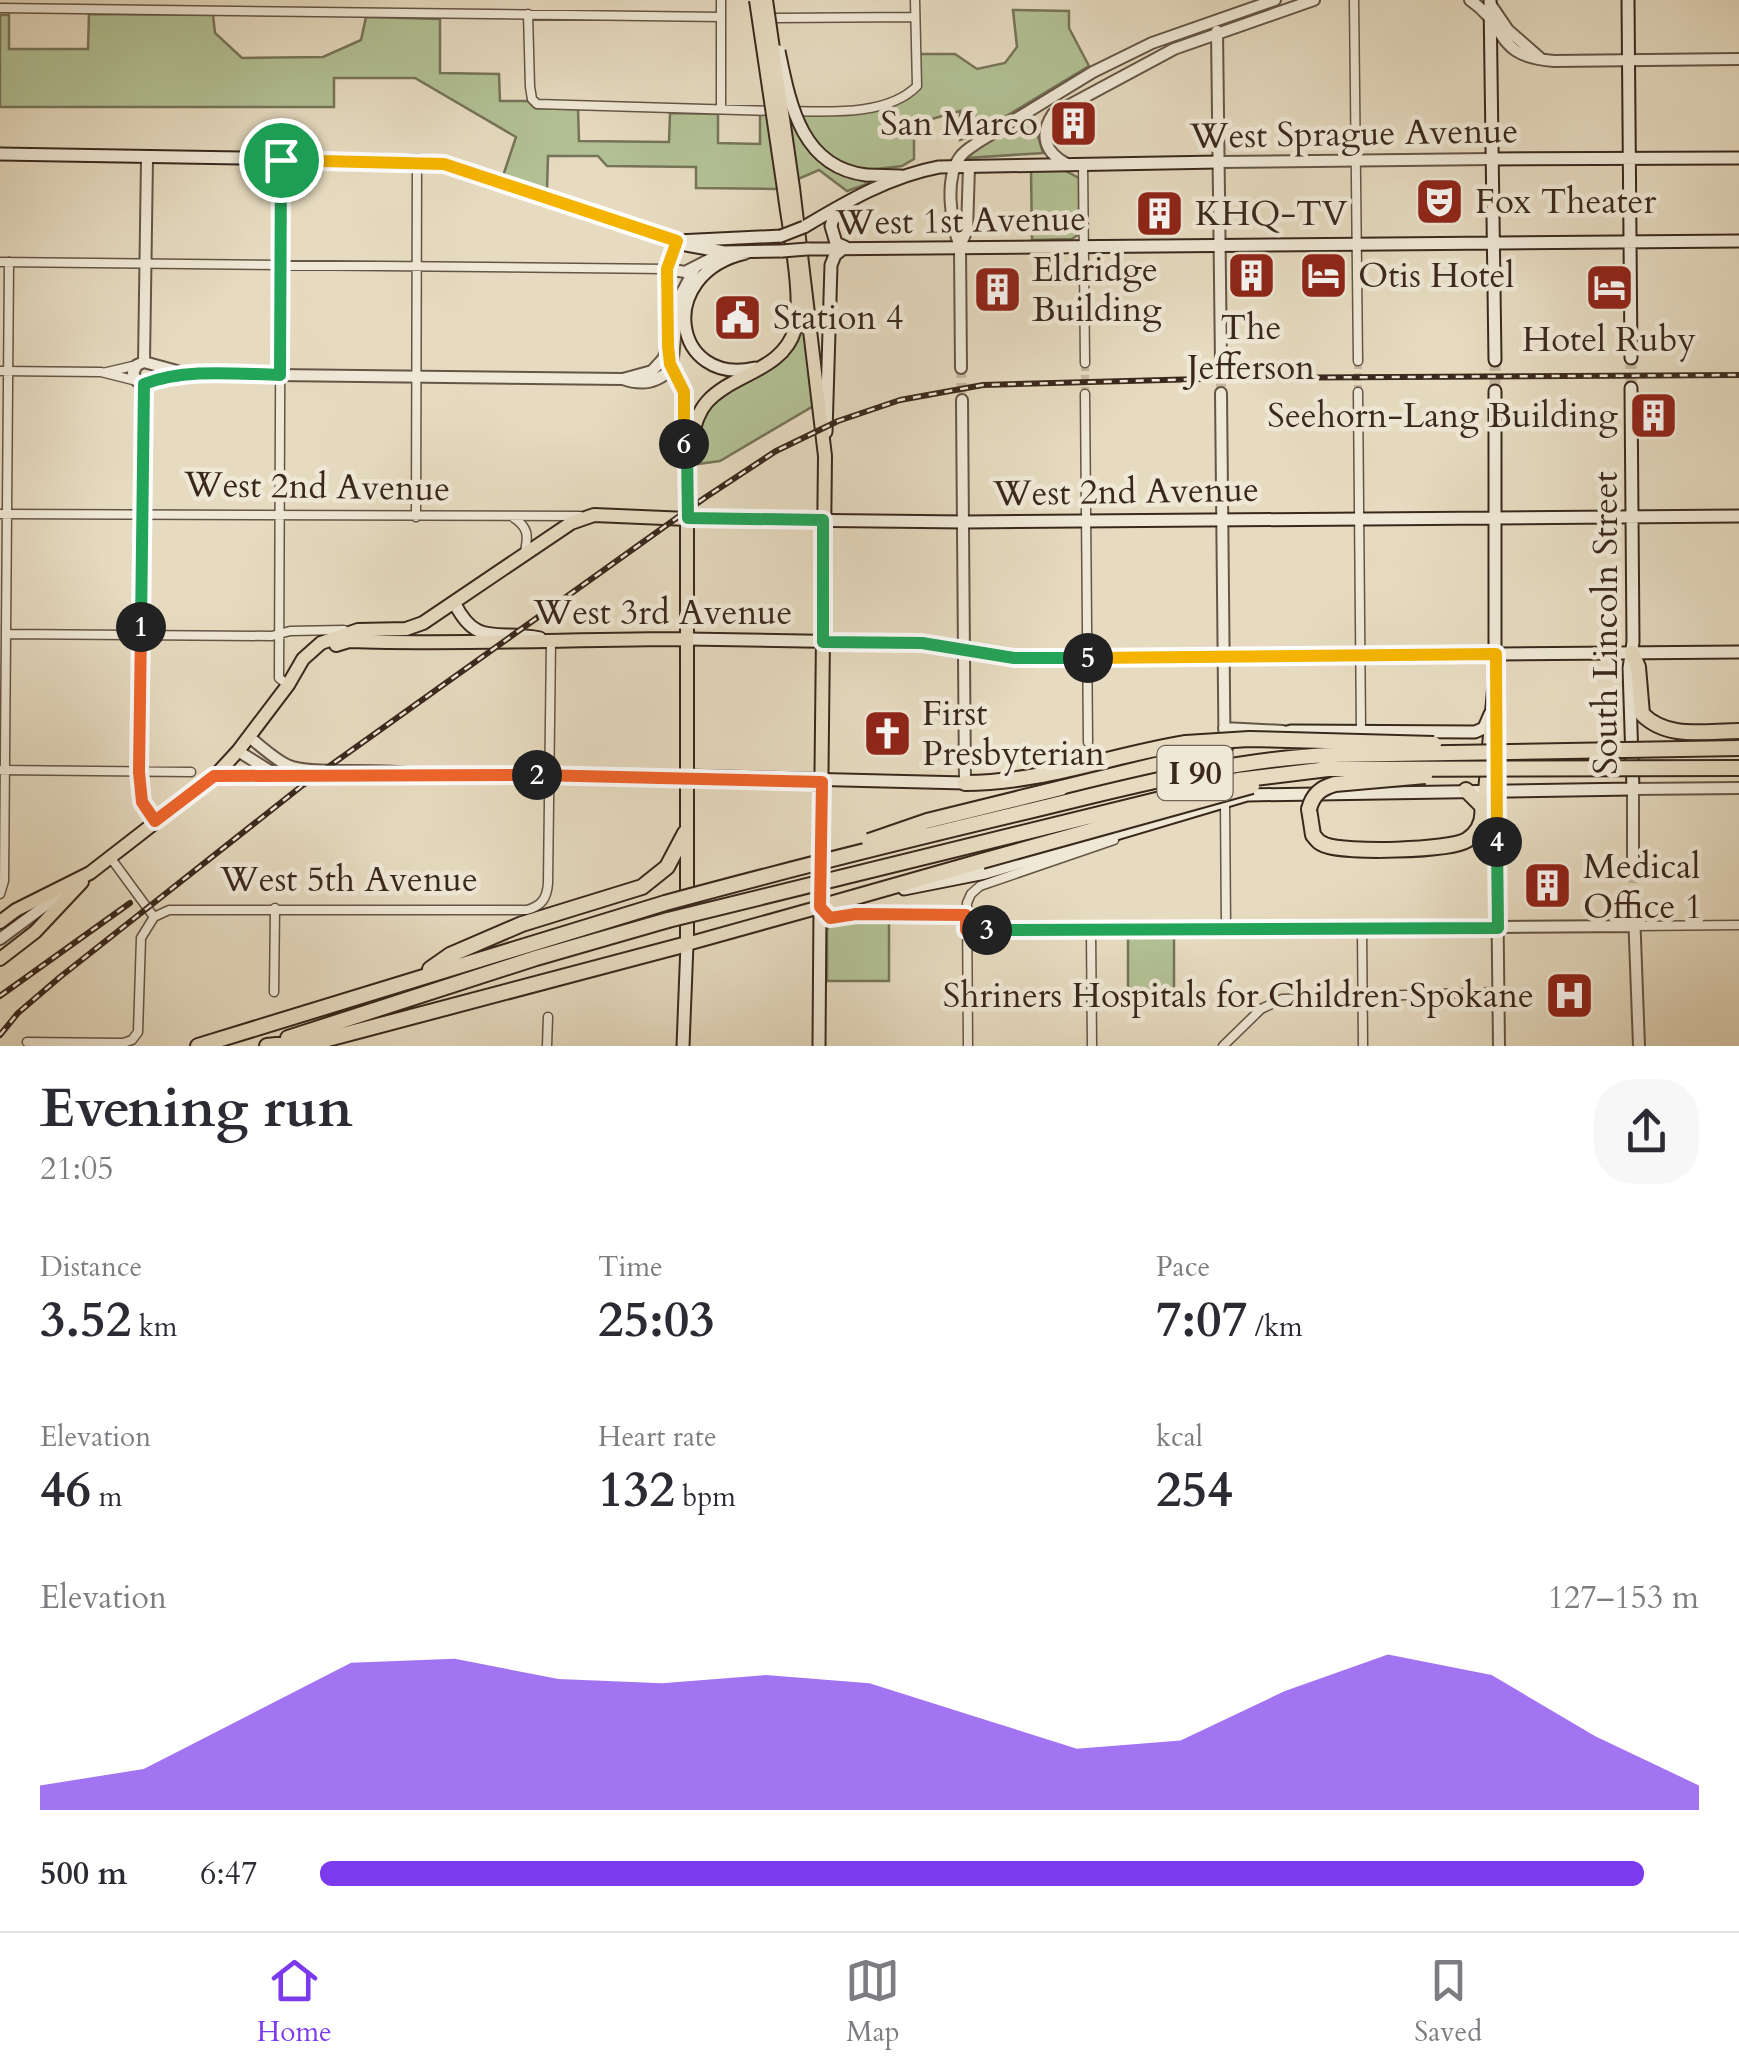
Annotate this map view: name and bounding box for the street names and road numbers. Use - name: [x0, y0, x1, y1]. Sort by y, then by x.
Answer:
- street label: West Sprague Avenue: [1188, 107, 1519, 161]
- street label: West 1st Avenue: [834, 195, 1087, 247]
- street label: West 2nd Avenue: [183, 461, 450, 513]
- street label: West 2nd Avenue: [992, 466, 1259, 518]
- street label: South Lincoln Street: [1582, 471, 1630, 775]
- street label: West 3rd Avenue: [533, 589, 792, 637]
- road number: I 90: [1158, 746, 1232, 800]
- street label: West 5th Avenue: [219, 856, 478, 904]

